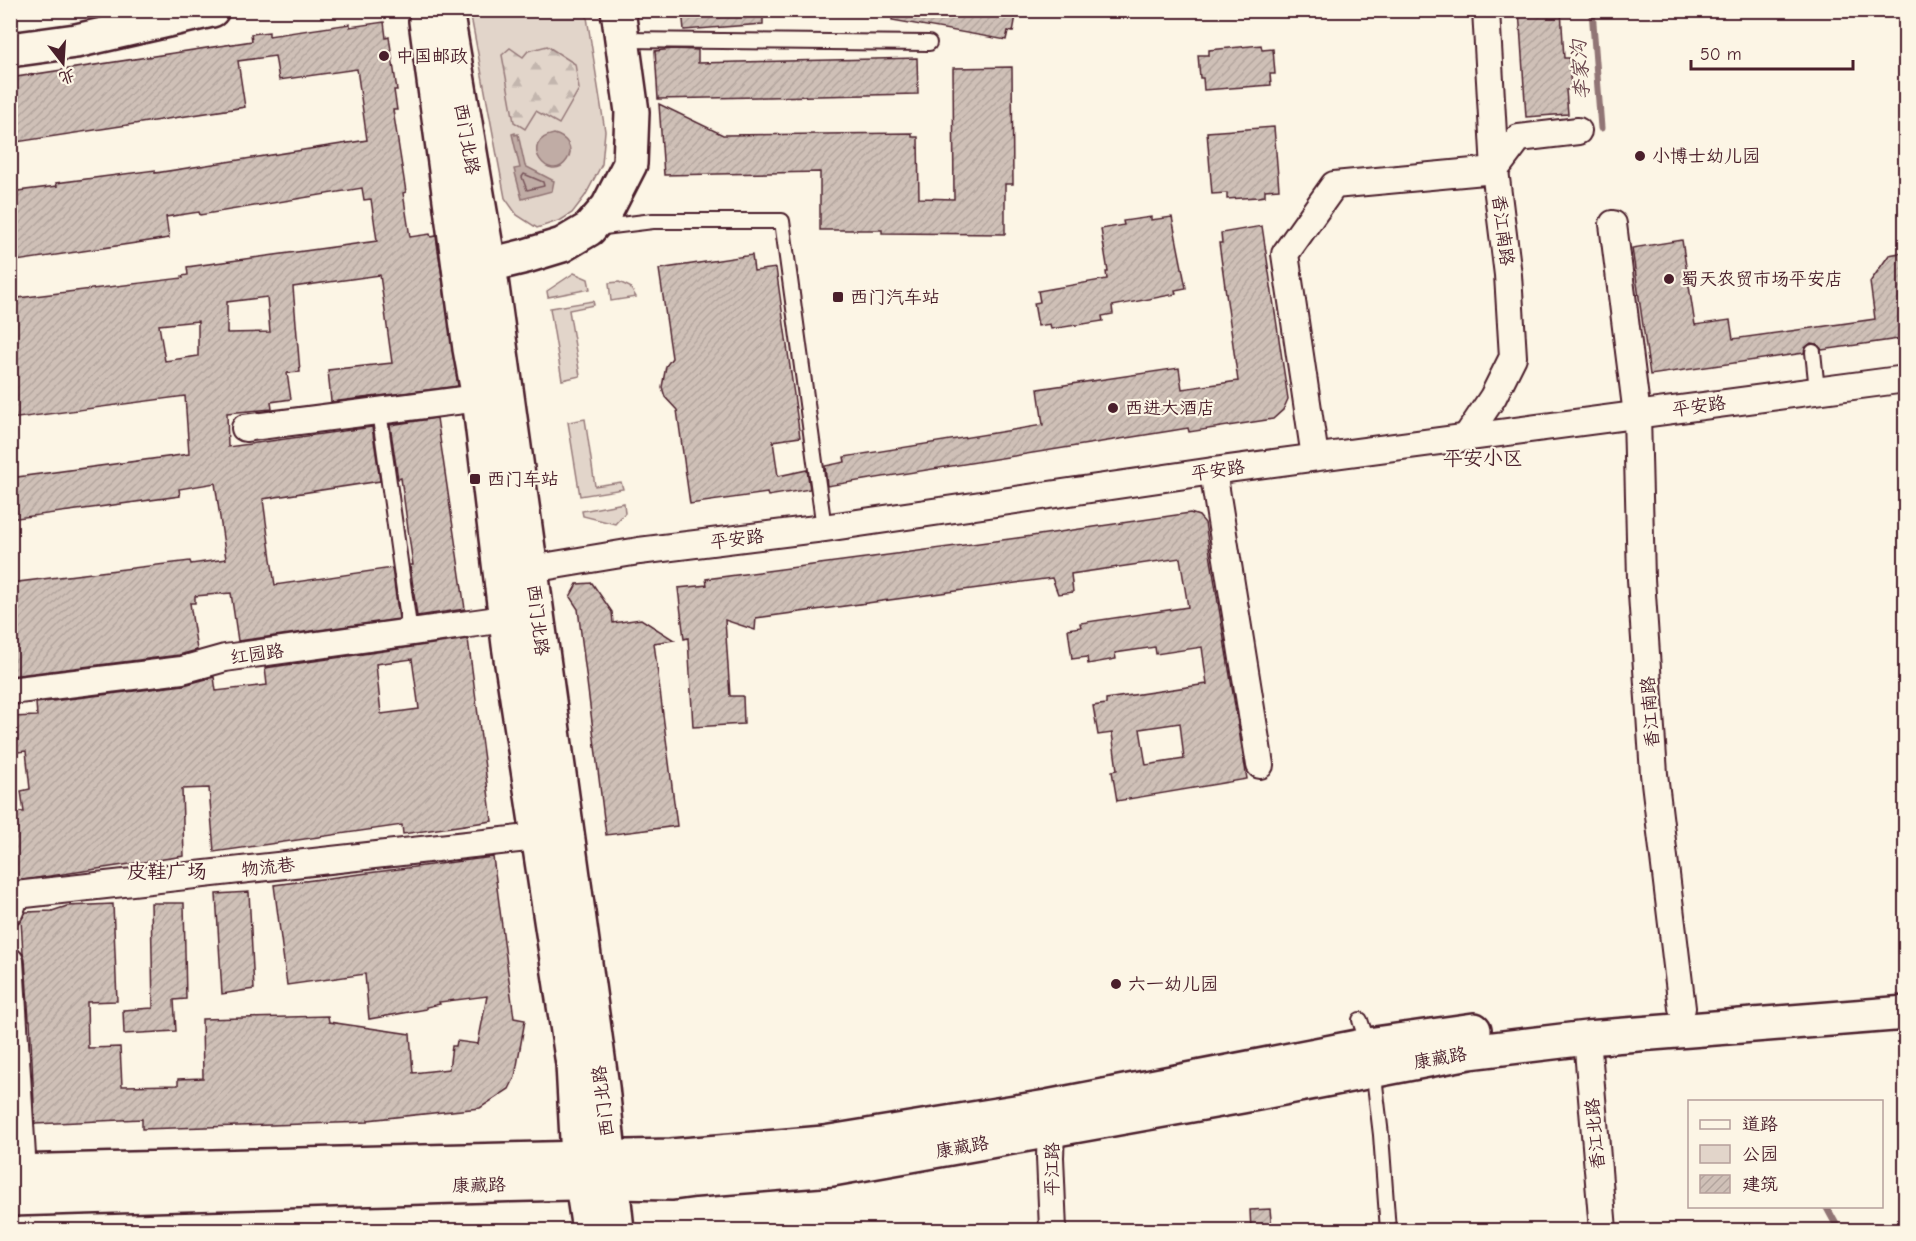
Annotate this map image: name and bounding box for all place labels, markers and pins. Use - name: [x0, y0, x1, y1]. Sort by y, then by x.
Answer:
- place label: 中国邮政: [396, 46, 468, 67]
- marker: 中国邮政: [377, 49, 391, 63]
- place label: 小博士幼儿园: [1652, 146, 1760, 167]
- marker: 小博士幼儿园: [1633, 149, 1647, 163]
- place label: 蜀天农贸市场平安店: [1681, 269, 1843, 290]
- marker: 蜀天农贸市场平安店: [1662, 272, 1676, 286]
- place label: 西门汽车站: [850, 287, 940, 308]
- marker: 西门汽车站: [831, 290, 845, 304]
- place label: 西进大酒店: [1125, 398, 1215, 419]
- marker: 西进大酒店: [1106, 401, 1120, 415]
- place label: 西门车站: [487, 469, 559, 490]
- marker: 西门车站: [468, 472, 482, 486]
- place label: 六一幼儿园: [1128, 974, 1218, 995]
- marker: 六一幼儿园: [1109, 977, 1123, 991]

